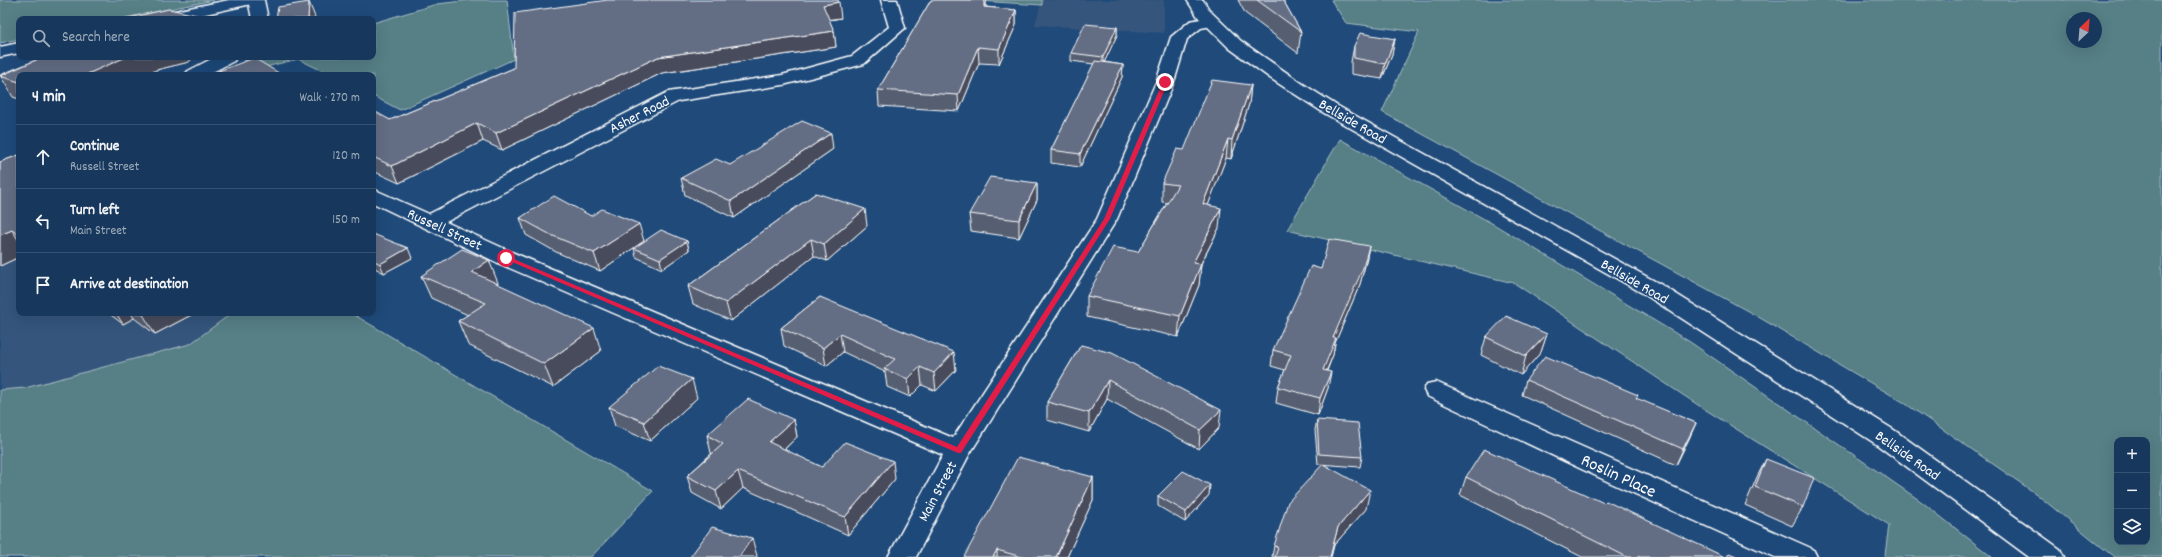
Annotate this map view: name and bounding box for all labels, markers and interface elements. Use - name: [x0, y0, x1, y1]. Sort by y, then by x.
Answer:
- north arrow: [2066, 12, 2102, 48]
- search box: [16, 16, 376, 60]
- icon: search: [30, 27, 52, 49]
- text: Search here: [62, 27, 130, 49]
- route end: [1156, 73, 1174, 91]
- text: 4 min: [32, 86, 66, 110]
- text: Walk · 270 m: [299, 89, 360, 108]
- street label: Asher Road: [606, 91, 674, 140]
- street label: Bellside Road: [1314, 94, 1390, 151]
- text: Continue: [70, 136, 119, 158]
- icon: ahead: [32, 146, 54, 168]
- text: 120 m: [332, 147, 360, 166]
- text: Russell Street: [70, 158, 139, 177]
- text: Turn left: [70, 200, 119, 222]
- street label: Russell Street: [403, 204, 485, 258]
- icon: left: [32, 210, 54, 232]
- text: 150 m: [332, 211, 360, 230]
- text: Main Street: [70, 222, 127, 241]
- route start: [497, 249, 515, 267]
- street label: Bellside Road: [1596, 254, 1672, 311]
- icon: arrive: [32, 274, 54, 296]
- text: Arrive at destination: [70, 274, 188, 296]
- street label: Bellside Road: [1870, 426, 1944, 487]
- map controls: [2114, 437, 2150, 545]
- button: +: [2114, 437, 2150, 473]
- street label: Roslin Place: [1576, 449, 1660, 506]
- street label: Main Street: [914, 458, 964, 526]
- button: −: [2114, 473, 2150, 509]
- button: layers: [2114, 509, 2150, 545]

